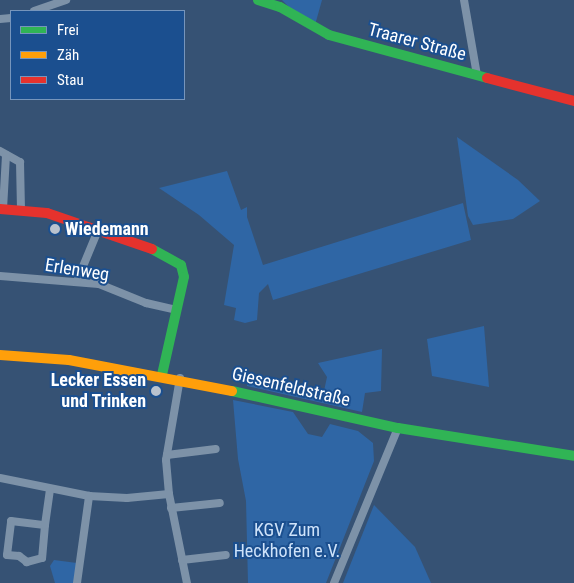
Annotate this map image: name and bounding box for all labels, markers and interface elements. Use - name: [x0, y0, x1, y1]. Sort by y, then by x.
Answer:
- legend: [10, 10, 185, 100]
- street label: Traarer Straße: [366, 19, 468, 65]
- text: Frei: [57, 21, 79, 39]
- text: Zäh: [57, 46, 79, 64]
- text: Stau: [57, 71, 84, 89]
- place label: Wiedemann: [65, 218, 149, 240]
- marker: Wiedemann: [49, 223, 61, 235]
- street label: Erlenweg: [43, 254, 111, 286]
- street label: Giesenfeldstraße: [230, 363, 352, 411]
- place label: Lecker Essen und Trinken: [51, 370, 146, 412]
- marker: Lecker Essen und Trinken: [150, 385, 162, 397]
- park label: KGV Zum Heckhofen e.V.: [234, 520, 340, 562]

